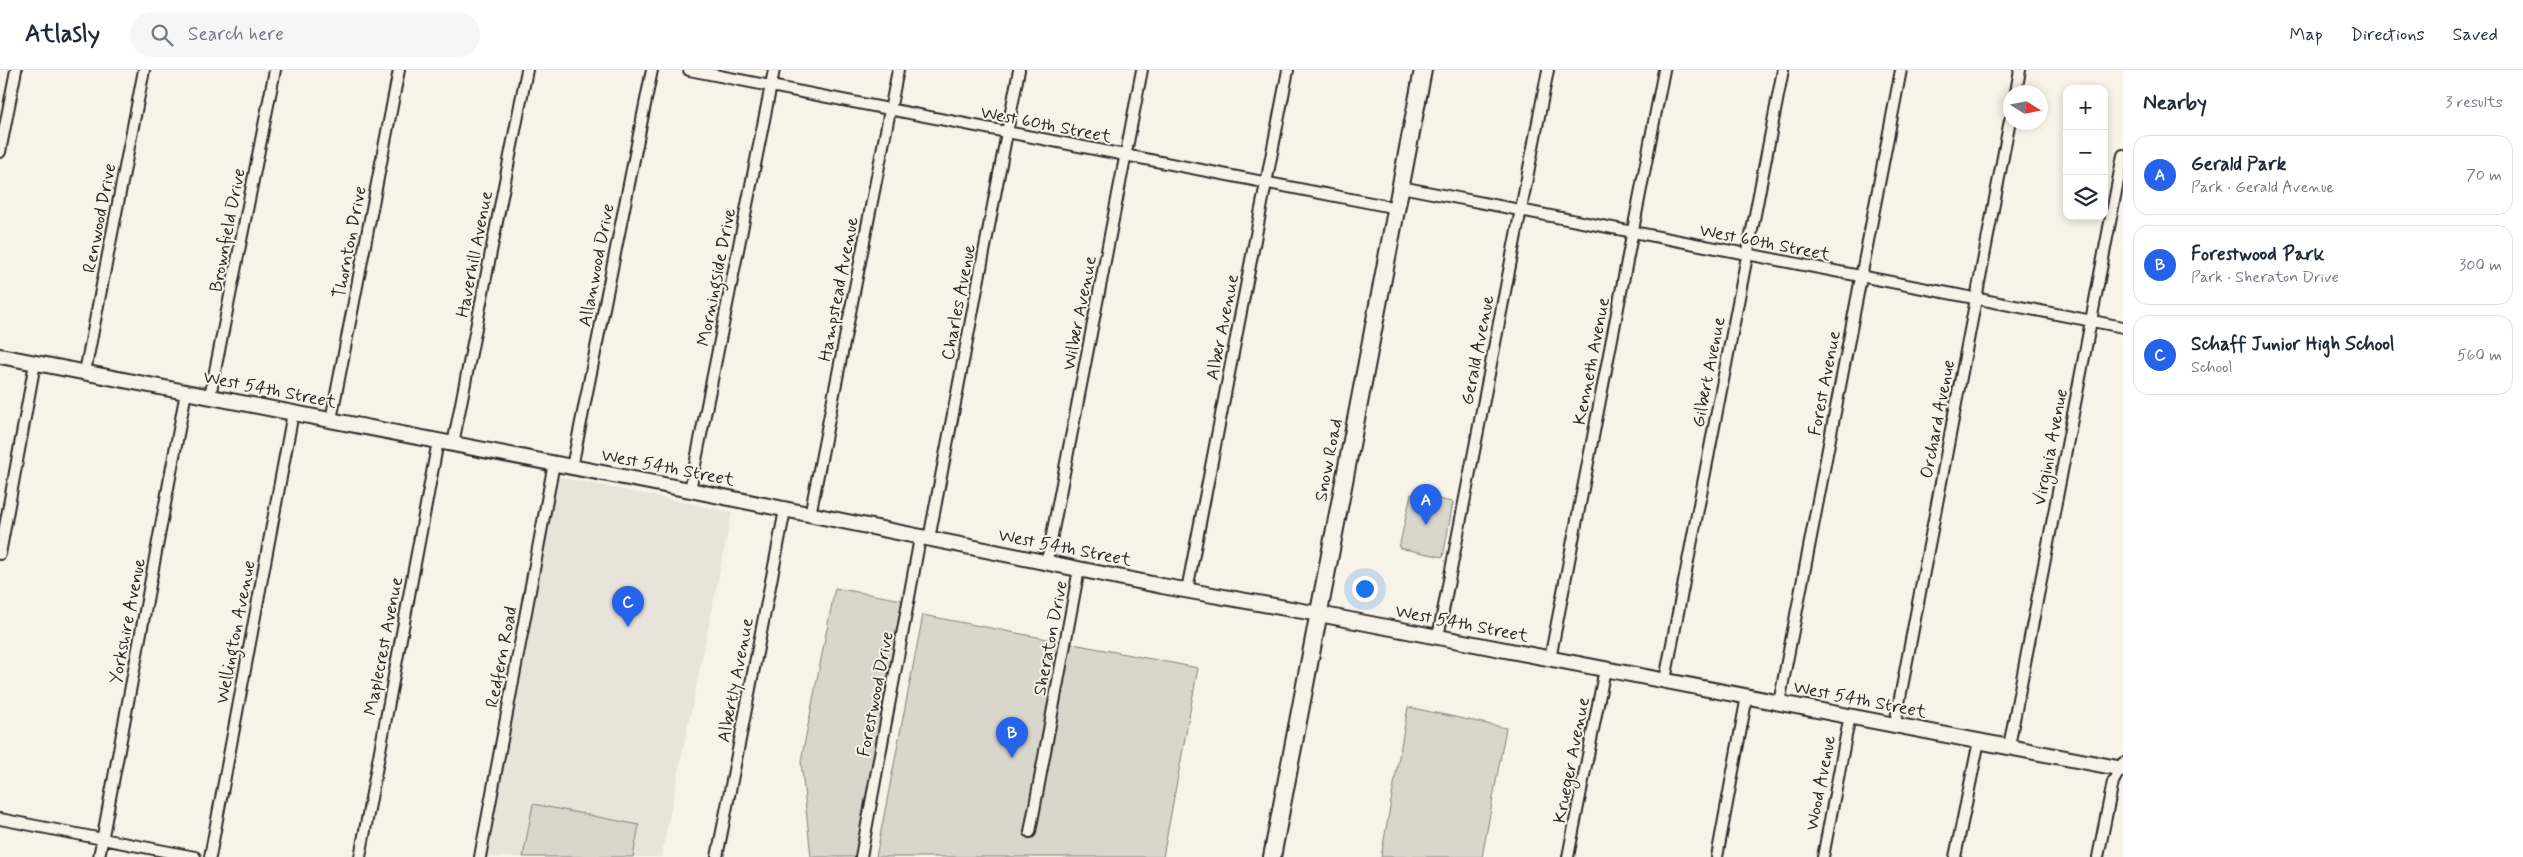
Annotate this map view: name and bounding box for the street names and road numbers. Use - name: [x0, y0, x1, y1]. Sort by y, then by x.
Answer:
- street label: West 60th Street: [978, 101, 1114, 150]
- street label: Renwood Drive: [78, 161, 122, 275]
- street label: Brownfield Drive: [204, 166, 252, 294]
- street label: Thornton Drive: [327, 184, 373, 300]
- street label: Haverhill Avenue: [451, 189, 499, 320]
- street label: Allanwood Drive: [573, 202, 621, 329]
- street label: Morningside Drive: [692, 206, 744, 349]
- street label: Hampstead Avenue: [813, 215, 865, 363]
- street label: West 60th Street: [1697, 219, 1833, 268]
- street label: Charles Avenue: [936, 242, 982, 362]
- street label: Wilber Avenue: [1057, 254, 1103, 372]
- street label: Alber Avenue: [1201, 272, 1245, 382]
- street label: Gerald Avenue: [1456, 293, 1500, 407]
- street label: Kenneth Avenue: [1568, 295, 1616, 427]
- street label: Gilbert Avenue: [1686, 315, 1731, 430]
- street label: Forest Avenue: [1803, 328, 1847, 438]
- street label: Orchard Avenue: [1915, 358, 1961, 481]
- street label: West 54th Street: [201, 365, 339, 415]
- street label: Virginia Avenue: [2028, 387, 2075, 508]
- street label: Snow Road: [1309, 417, 1349, 504]
- street label: West 54th Street: [599, 443, 737, 493]
- street label: West 54th Street: [996, 523, 1134, 573]
- street label: Yorkshire Avenue: [104, 556, 152, 686]
- street label: Wellington Avenue: [210, 558, 264, 706]
- street label: Maplecrest Avenue: [359, 575, 409, 718]
- street label: Sheraton Drive: [1028, 579, 1074, 698]
- street label: West 54th Street: [1393, 599, 1531, 649]
- street label: Redfern Road: [480, 605, 524, 710]
- street label: Albertly Avenue: [712, 616, 760, 745]
- street label: Forestwood Drive: [852, 629, 900, 759]
- street label: West 54th Street: [1791, 675, 1929, 725]
- street label: Krueger Avenue: [1548, 695, 1597, 826]
- street label: Wood Avenue: [1800, 733, 1842, 833]

